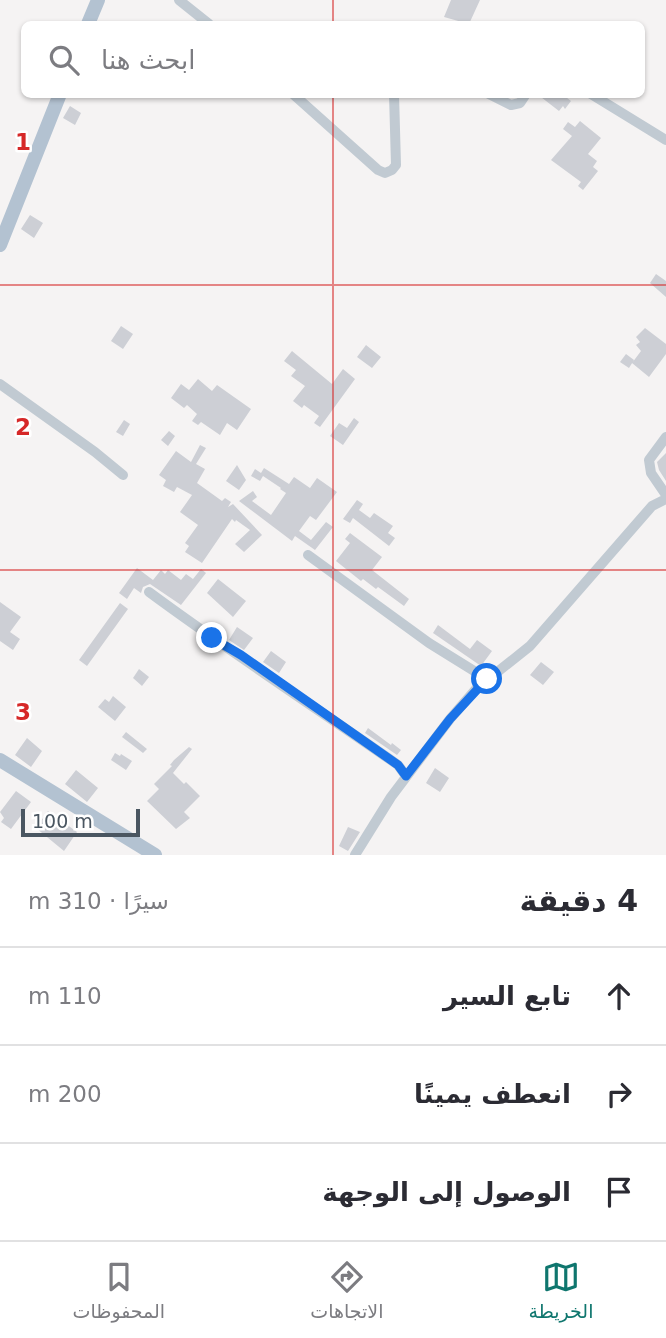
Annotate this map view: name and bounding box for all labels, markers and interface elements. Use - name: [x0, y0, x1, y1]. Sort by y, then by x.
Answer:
- search box: [21, 21, 645, 98]
- icon: search: [45, 41, 83, 79]
- text: ابحث هنا: [101, 45, 196, 75]
- text: 1: [15, 129, 31, 155]
- text: 2: [15, 414, 31, 440]
- route end: [196, 622, 227, 653]
- route start: [471, 663, 502, 694]
- text: 3: [15, 699, 31, 725]
- scale bar: [21, 806, 140, 838]
- text: 100 m: [32, 810, 93, 832]
- text: 4 دقيقة: [520, 883, 638, 918]
- text: سيرًا · 310 m: [28, 888, 169, 914]
- icon: ahead: [600, 977, 638, 1015]
- text: تابع السير: [443, 981, 571, 1011]
- text: 110 m: [28, 983, 102, 1009]
- icon: right: [600, 1075, 638, 1113]
- text: انعطف يمينًا: [414, 1079, 571, 1109]
- text: 200 m: [28, 1081, 102, 1107]
- icon: arrive: [600, 1173, 638, 1211]
- text: الوصول إلى الوجهة: [322, 1177, 571, 1207]
- tab: المحفوظات: [73, 1258, 165, 1322]
- tab: الاتجاهات: [310, 1258, 383, 1322]
- tab: الخريطة: [529, 1258, 593, 1322]

